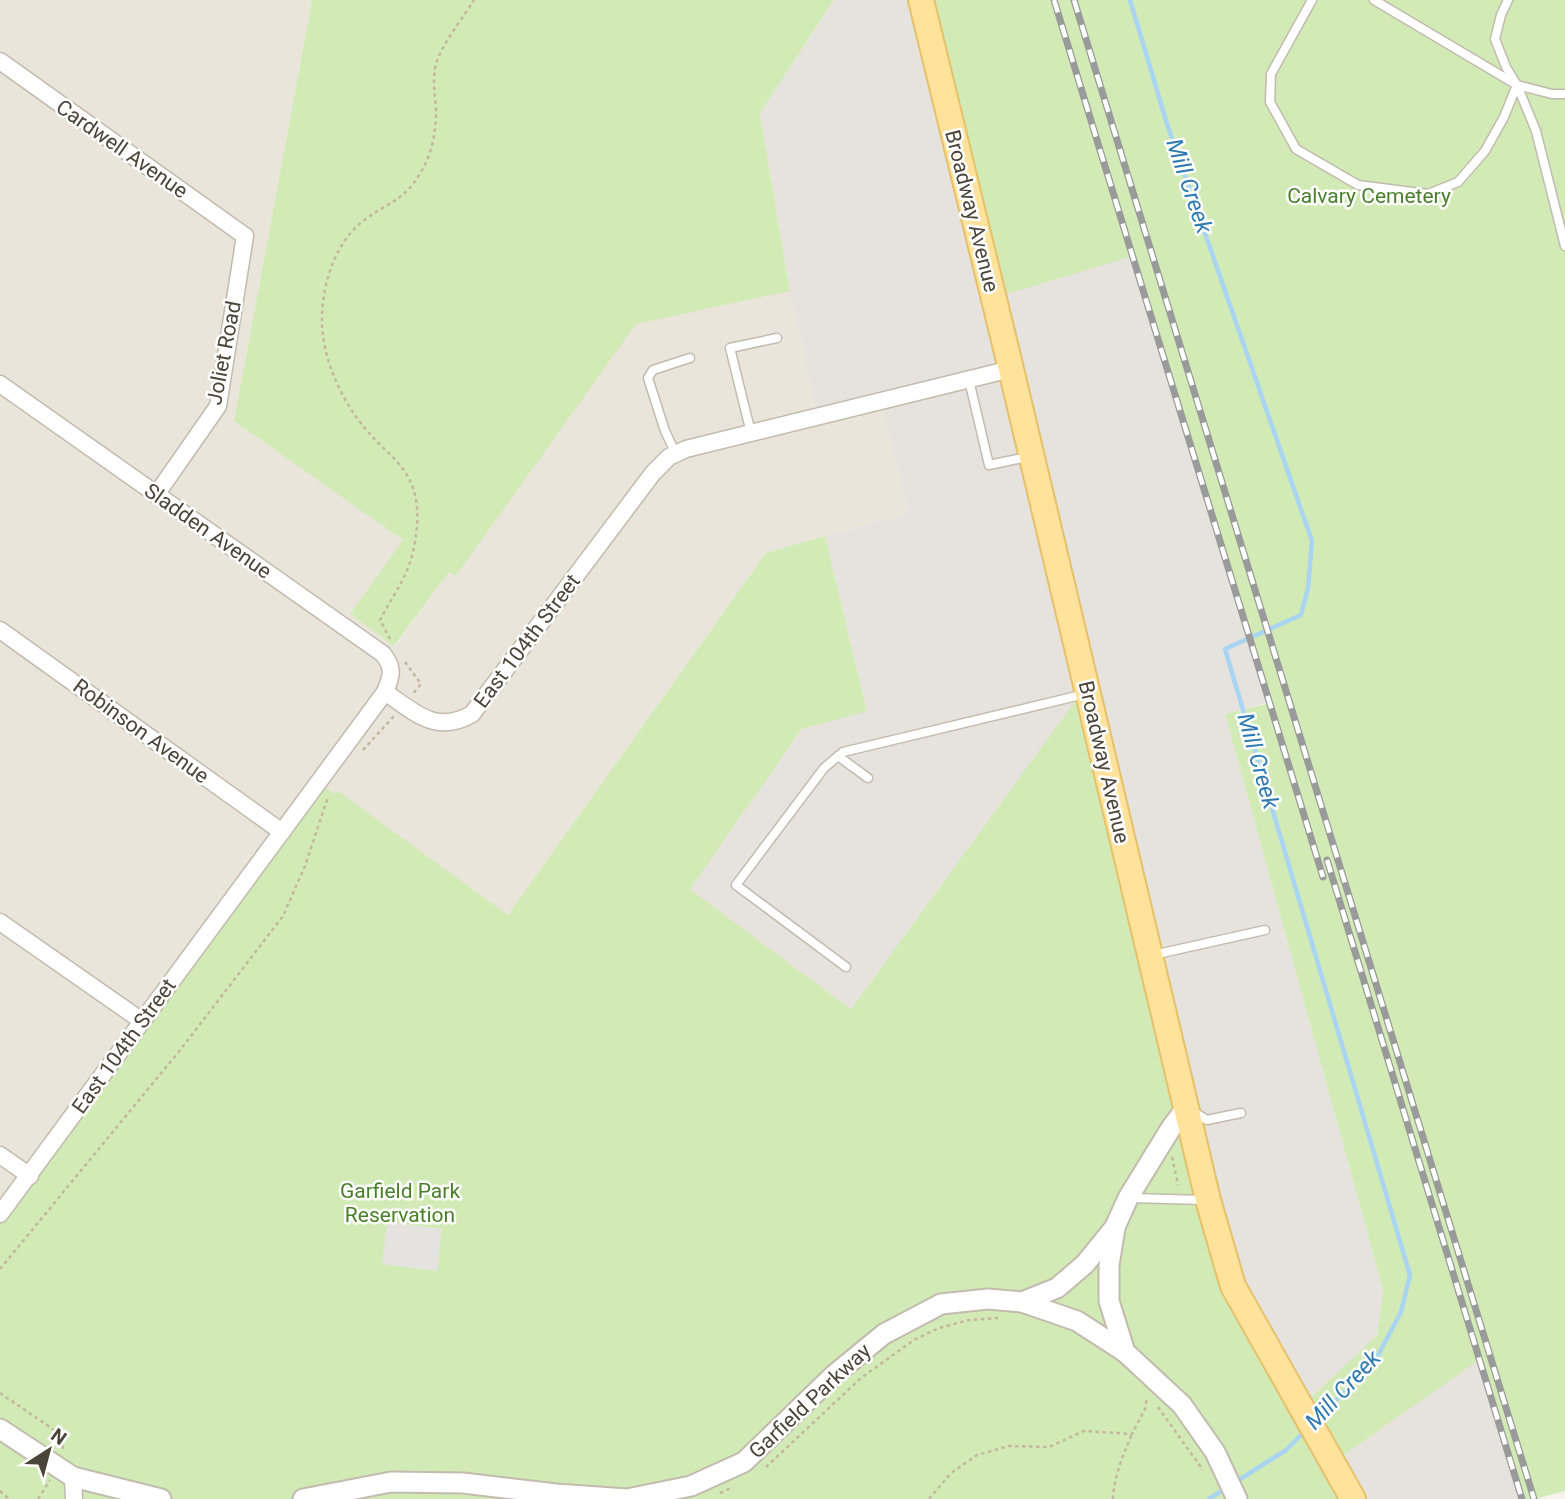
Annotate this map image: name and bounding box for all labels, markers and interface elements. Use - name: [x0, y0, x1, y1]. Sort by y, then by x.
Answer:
- street label: Cardwell Avenue: [52, 95, 192, 203]
- street label: Broadway Avenue: [940, 128, 1004, 294]
- water label: Mill Creek: [1160, 135, 1218, 237]
- park label: Calvary Cemetery: [1287, 184, 1451, 208]
- street label: Joliet Road: [202, 299, 246, 407]
- street label: Sladden Avenue: [140, 478, 276, 584]
- street label: East 104th Street: [469, 569, 585, 712]
- street label: Robinson Avenue: [69, 674, 213, 788]
- street label: Broadway Avenue: [1074, 678, 1134, 846]
- water label: Mill Creek: [1231, 710, 1285, 813]
- street label: East 104th Street: [67, 974, 181, 1118]
- park label: Garfield Park Reservation: [340, 1179, 460, 1227]
- street label: Garfield Parkway: [744, 1339, 876, 1463]
- water label: Mill Creek: [1300, 1344, 1387, 1435]
- north arrow: [14, 1415, 84, 1485]
- text: N: [47, 1423, 71, 1450]

